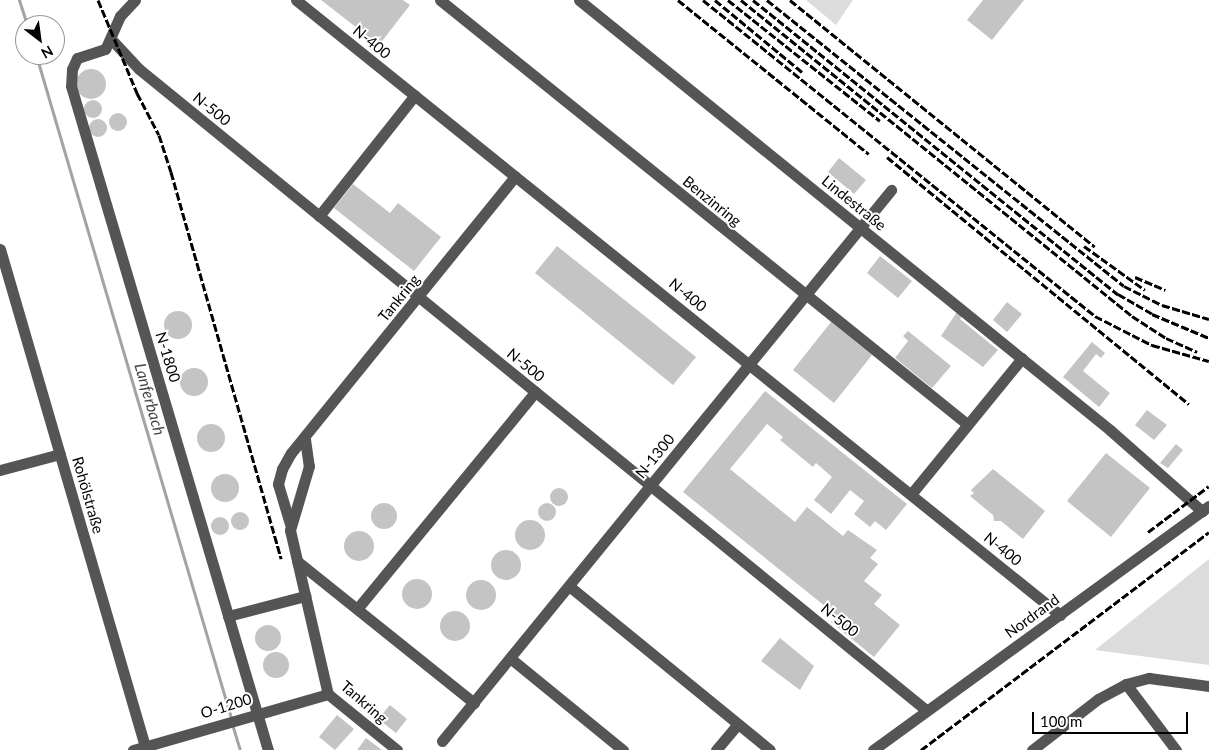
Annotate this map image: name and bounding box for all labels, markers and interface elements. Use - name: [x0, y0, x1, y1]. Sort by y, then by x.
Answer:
- north arrow: [15, 15, 65, 65]
- street label: N-400: [350, 21, 394, 63]
- text: N: [38, 42, 56, 63]
- street label: N-500: [190, 88, 234, 130]
- street label: Benzinring: [679, 172, 745, 230]
- street label: Lindestraße: [818, 172, 890, 234]
- street label: Tankring: [374, 271, 424, 325]
- street label: N-400: [666, 274, 710, 316]
- street label: N-1800: [152, 330, 184, 384]
- street label: N-500: [504, 344, 548, 386]
- water label: Lanferbach: [131, 361, 169, 437]
- street label: N-1300: [632, 430, 678, 482]
- street label: Rohölstraße: [68, 454, 108, 536]
- street label: N-400: [981, 528, 1025, 570]
- street label: Nordrand: [1001, 590, 1063, 642]
- street label: N-500: [818, 599, 862, 641]
- street label: Tankring: [337, 677, 391, 727]
- street label: O-1200: [198, 690, 254, 722]
- scale bar: [1034, 702, 1190, 734]
- text: 100 m: [1040, 712, 1082, 730]

